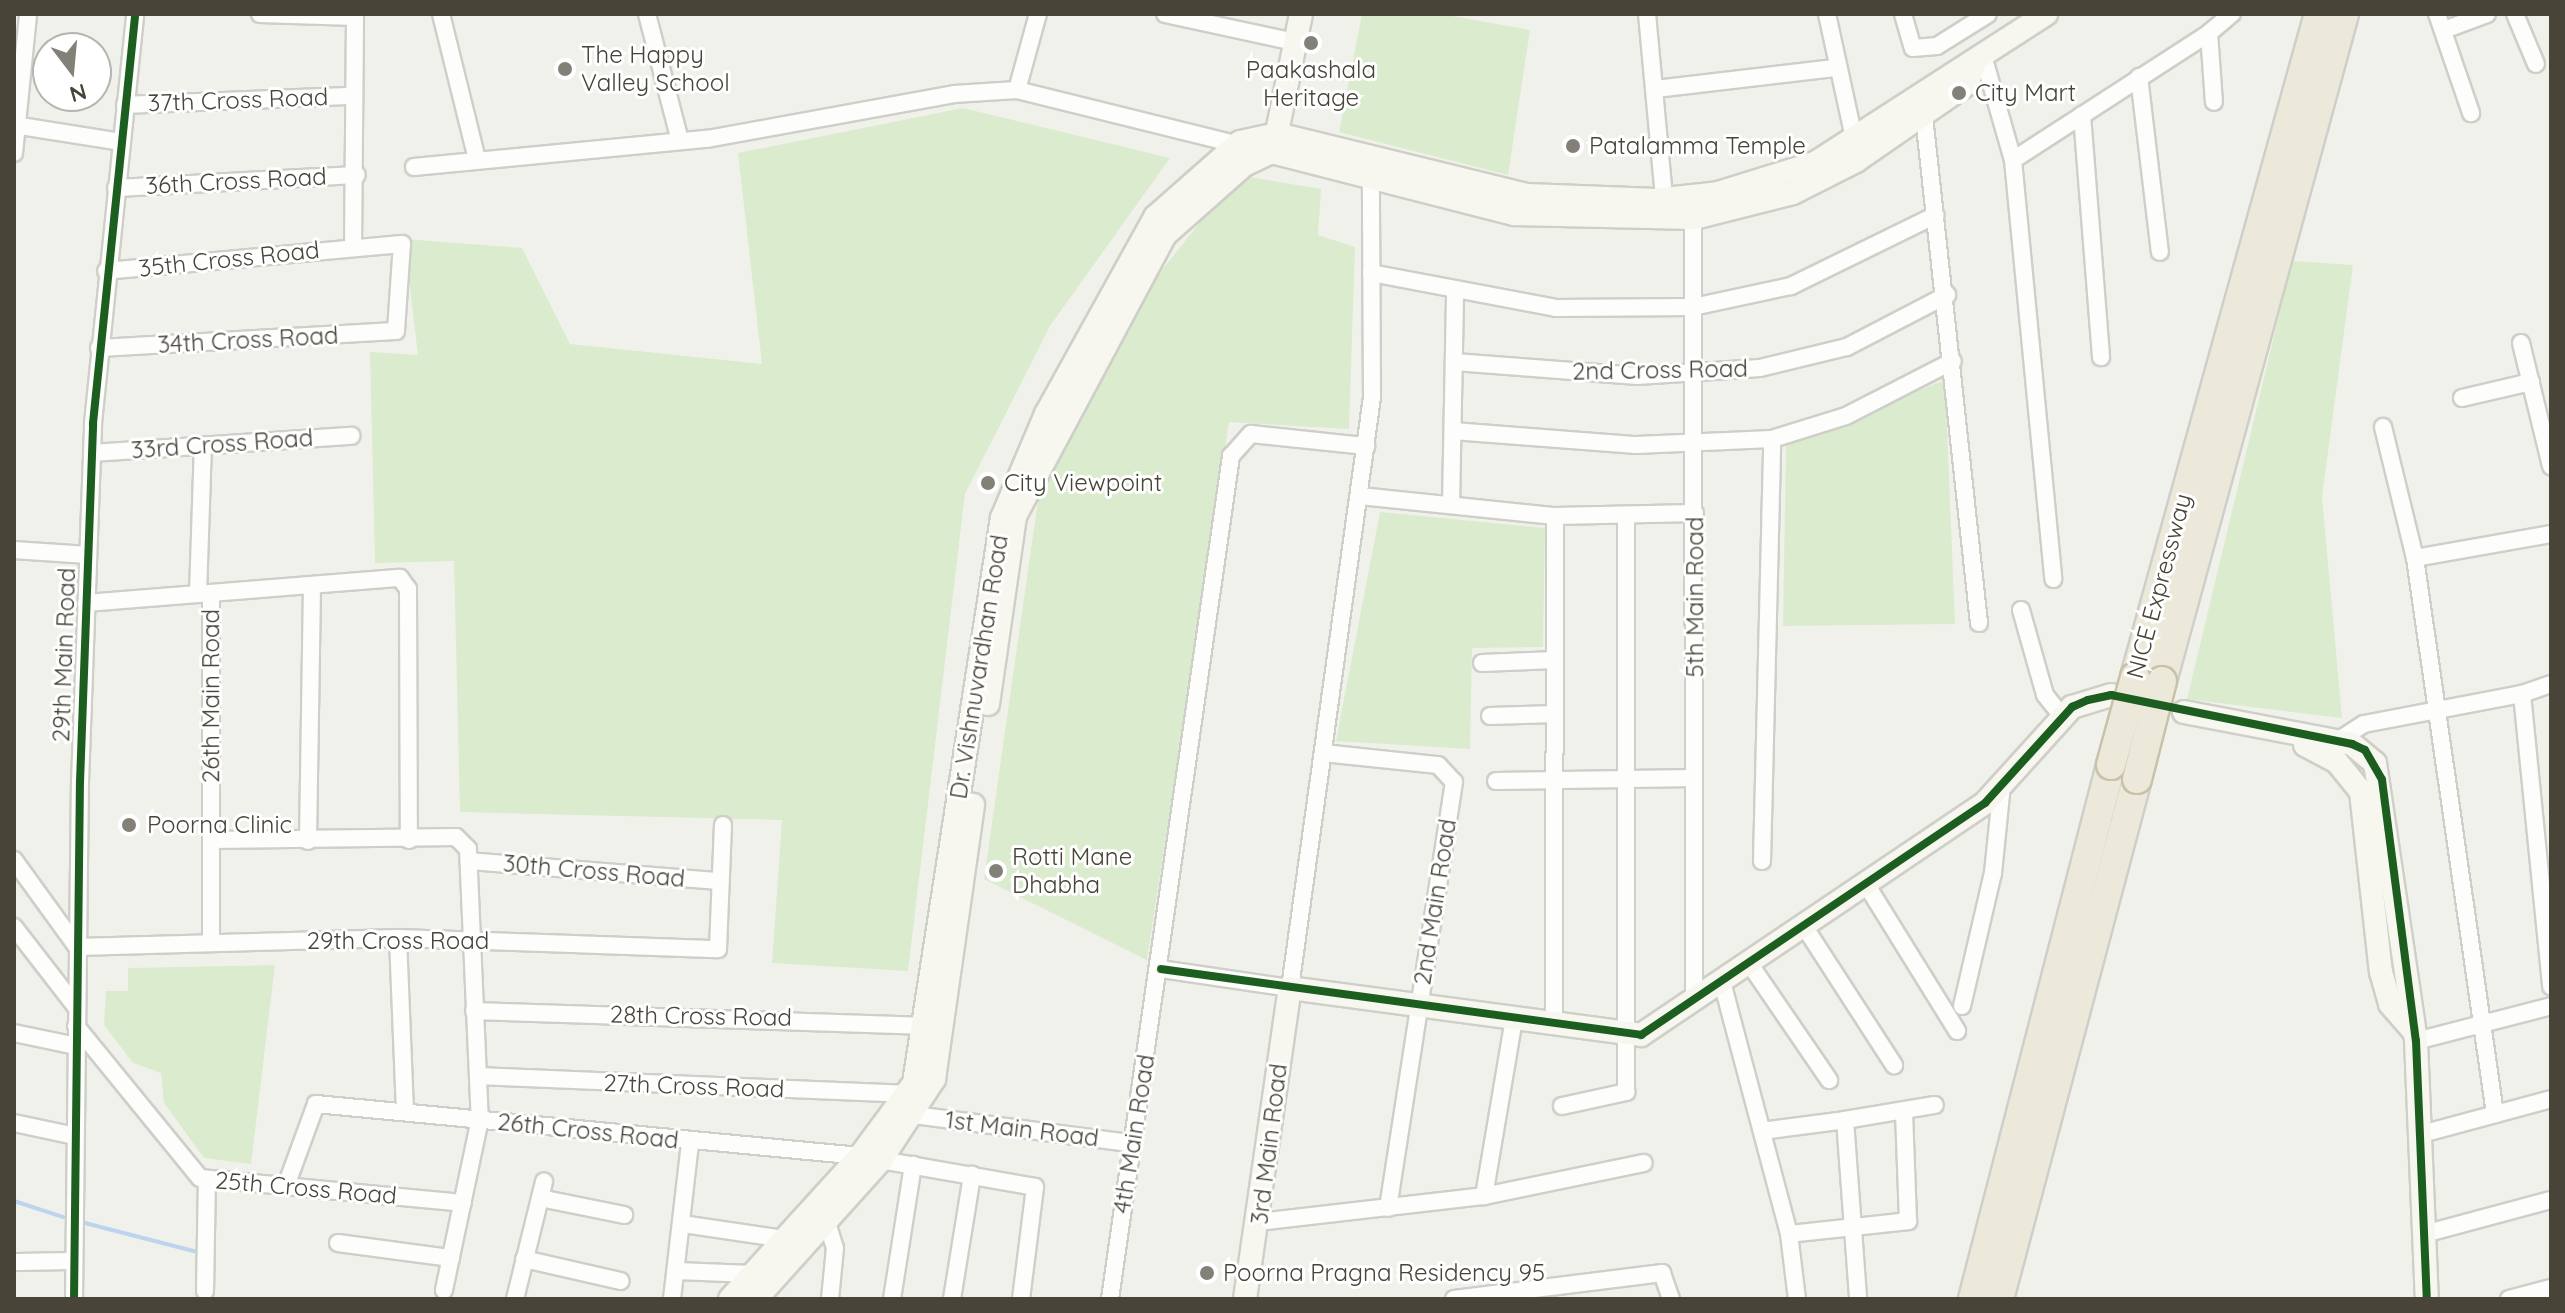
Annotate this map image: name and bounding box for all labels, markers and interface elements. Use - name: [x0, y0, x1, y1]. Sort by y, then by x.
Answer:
- north arrow: [32, 32, 112, 112]
- marker: Paakashala Heritage: [1302, 34, 1320, 52]
- place label: The Happy Valley School: [581, 41, 730, 97]
- place label: Paakashala Heritage: [1246, 56, 1376, 112]
- marker: The Happy Valley School: [556, 60, 574, 78]
- text: N: [66, 77, 90, 109]
- place label: City Mart: [1975, 79, 2076, 107]
- street label: 37th Cross Road: [147, 82, 329, 118]
- marker: City Mart: [1950, 84, 1968, 102]
- place label: Patalamma Temple: [1589, 132, 1806, 160]
- marker: Patalamma Temple: [1564, 137, 1582, 155]
- street label: 36th Cross Road: [145, 162, 327, 200]
- street label: 35th Cross Road: [137, 235, 321, 283]
- street label: 34th Cross Road: [157, 321, 339, 359]
- street label: 2nd Cross Road: [1572, 354, 1748, 386]
- street label: 33rd Cross Road: [130, 423, 314, 465]
- place label: City Viewpoint: [1004, 469, 1162, 497]
- marker: City Viewpoint: [979, 474, 997, 492]
- street label: NICE Expressway: [2120, 490, 2198, 682]
- street label: 5th Main Road: [1681, 517, 1709, 677]
- street label: Dr. Vishnuvardhan Road: [944, 533, 1014, 801]
- street label: 29th Main Road: [47, 567, 81, 743]
- street label: 26th Main Road: [197, 609, 225, 783]
- place label: Poorna Clinic: [147, 811, 292, 839]
- marker: Poorna Clinic: [118, 814, 140, 836]
- street label: 2nd Main Road: [1408, 817, 1462, 987]
- place label: Rotti Mane Dhabha: [1012, 843, 1132, 899]
- street label: 30th Cross Road: [502, 849, 686, 893]
- marker: Rotti Mane Dhabha: [987, 862, 1005, 880]
- street label: 29th Cross Road: [307, 927, 489, 955]
- street label: 28th Cross Road: [610, 1000, 792, 1032]
- street label: 4th Main Road: [1107, 1053, 1161, 1215]
- street label: 3rd Main Road: [1245, 1062, 1293, 1226]
- street label: 27th Cross Road: [603, 1068, 785, 1104]
- street label: 1st Main Road: [944, 1105, 1100, 1153]
- street label: 26th Cross Road: [496, 1107, 680, 1155]
- street label: 25th Cross Road: [214, 1166, 398, 1210]
- place label: Poorna Pragna Residency 95: [1223, 1259, 1545, 1287]
- marker: Poorna Pragna Residency 95: [1198, 1264, 1216, 1282]

